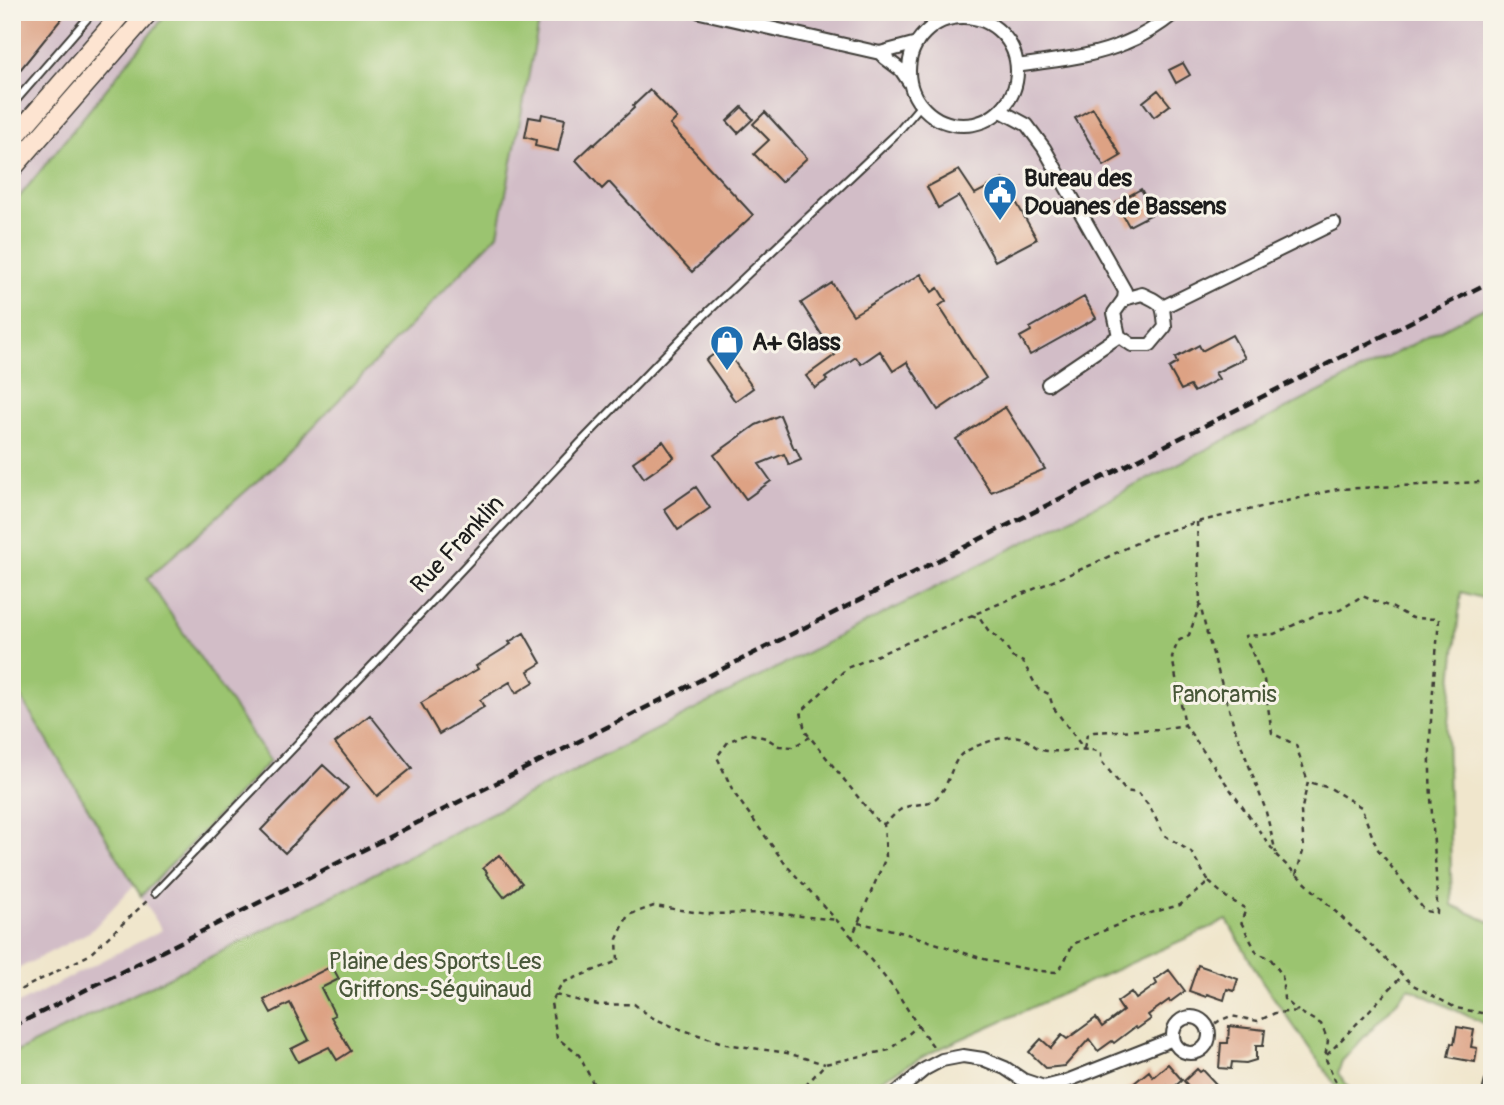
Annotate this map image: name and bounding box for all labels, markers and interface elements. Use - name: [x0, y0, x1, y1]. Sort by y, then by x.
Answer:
- place label: Bureau des Douanes de Bassens: [1024, 164, 1226, 221]
- public building icon: Bureau des Douanes de Bassens: [981, 173, 1019, 222]
- shop icon: A+ Glass: [708, 323, 746, 372]
- place label: A+ Glass: [752, 328, 841, 357]
- street label: Rue Franklin: [405, 489, 510, 599]
- park label: Panoramis: [1171, 680, 1277, 709]
- park label: Plaine des Sports Les Griffons-Séguinaud: [328, 947, 542, 1004]

